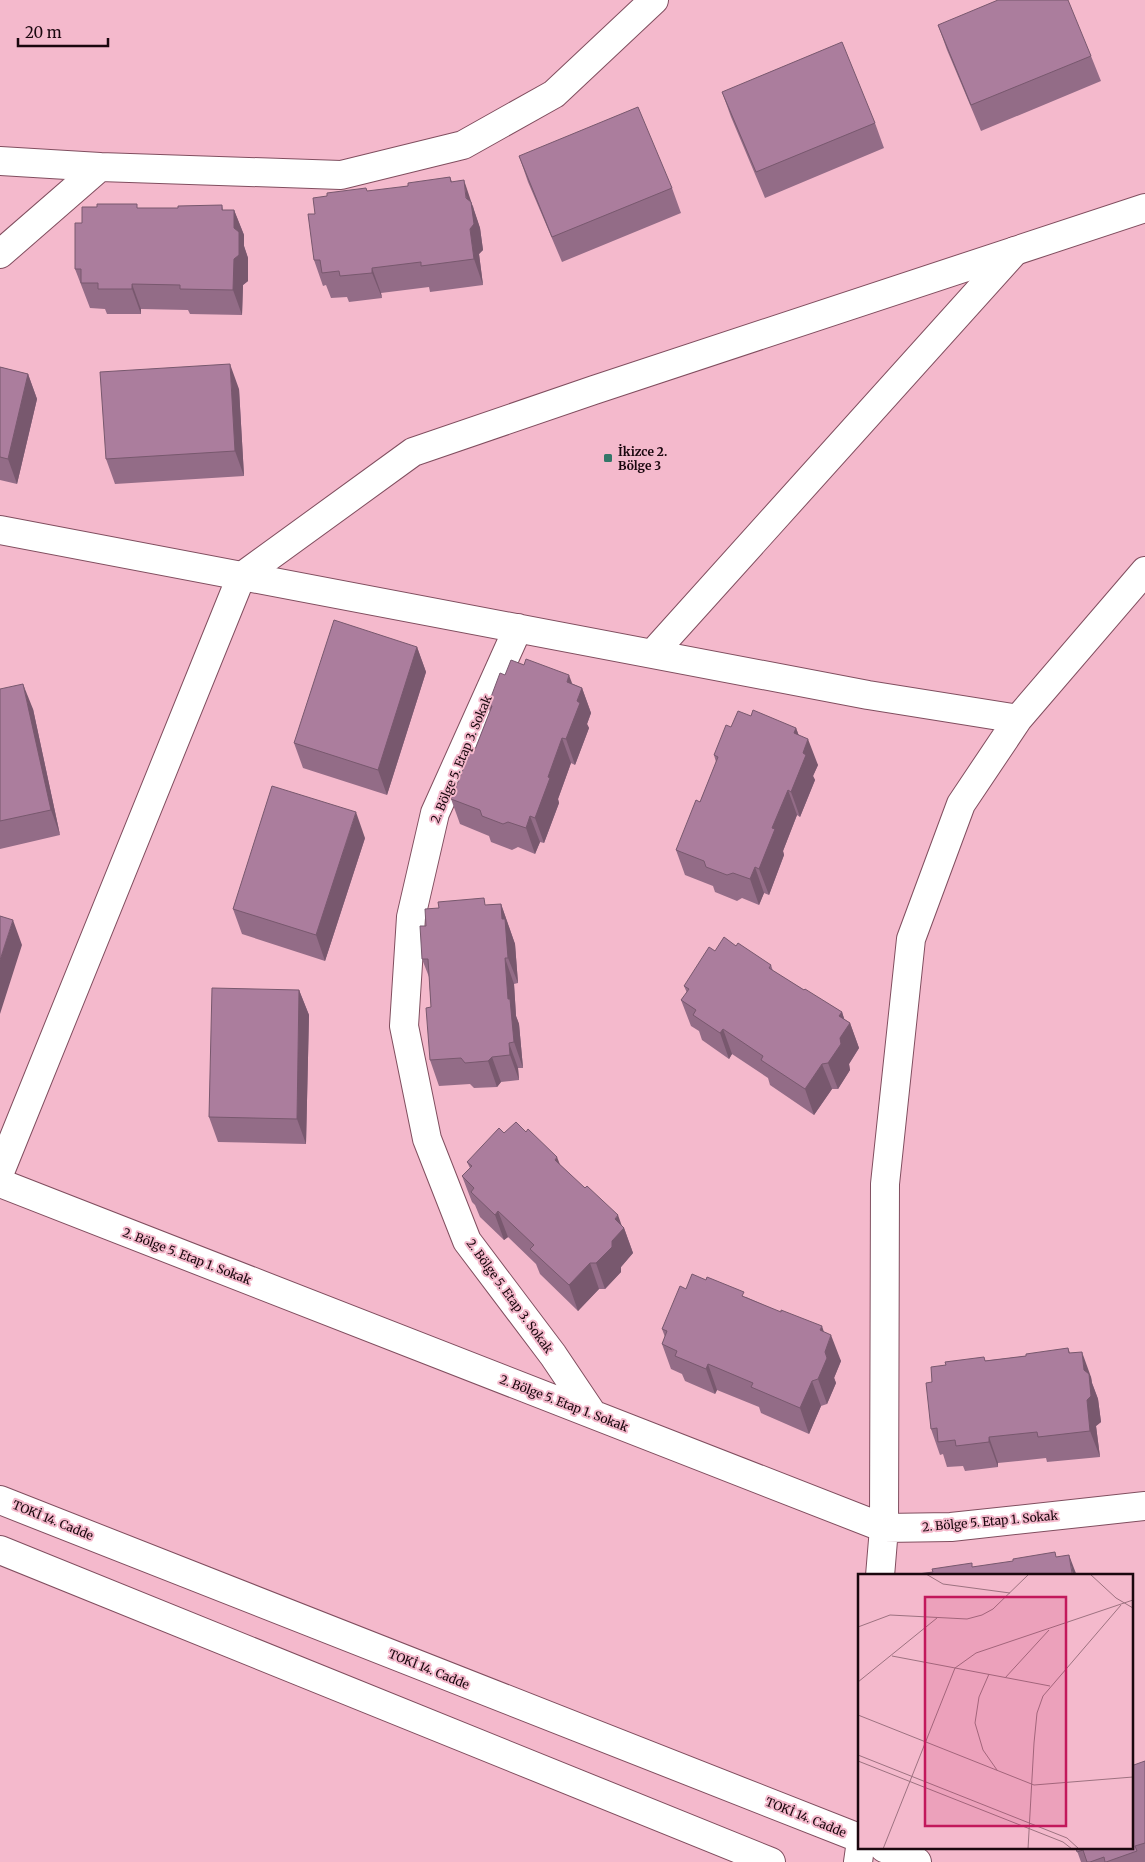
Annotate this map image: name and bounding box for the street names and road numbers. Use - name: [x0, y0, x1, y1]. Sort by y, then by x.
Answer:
- street label: 2. Bölge 5. Etap 3. Sokak: [427, 692, 495, 825]
- street label: 2. Bölge 5. Etap 1. Sokak: [121, 1225, 254, 1288]
- street label: 2. Bölge 5. Etap 3. Sokak: [464, 1236, 557, 1356]
- street label: 2. Bölge 5. Etap 1. Sokak: [498, 1372, 631, 1435]
- street label: TOKİ 14. Cadde: [10, 1497, 96, 1543]
- street label: 2. Bölge 5. Etap 1. Sokak: [921, 1508, 1059, 1534]
- street label: TOKİ 14. Cadde: [386, 1646, 472, 1692]
- street label: TOKİ 14. Cadde: [763, 1794, 849, 1840]

